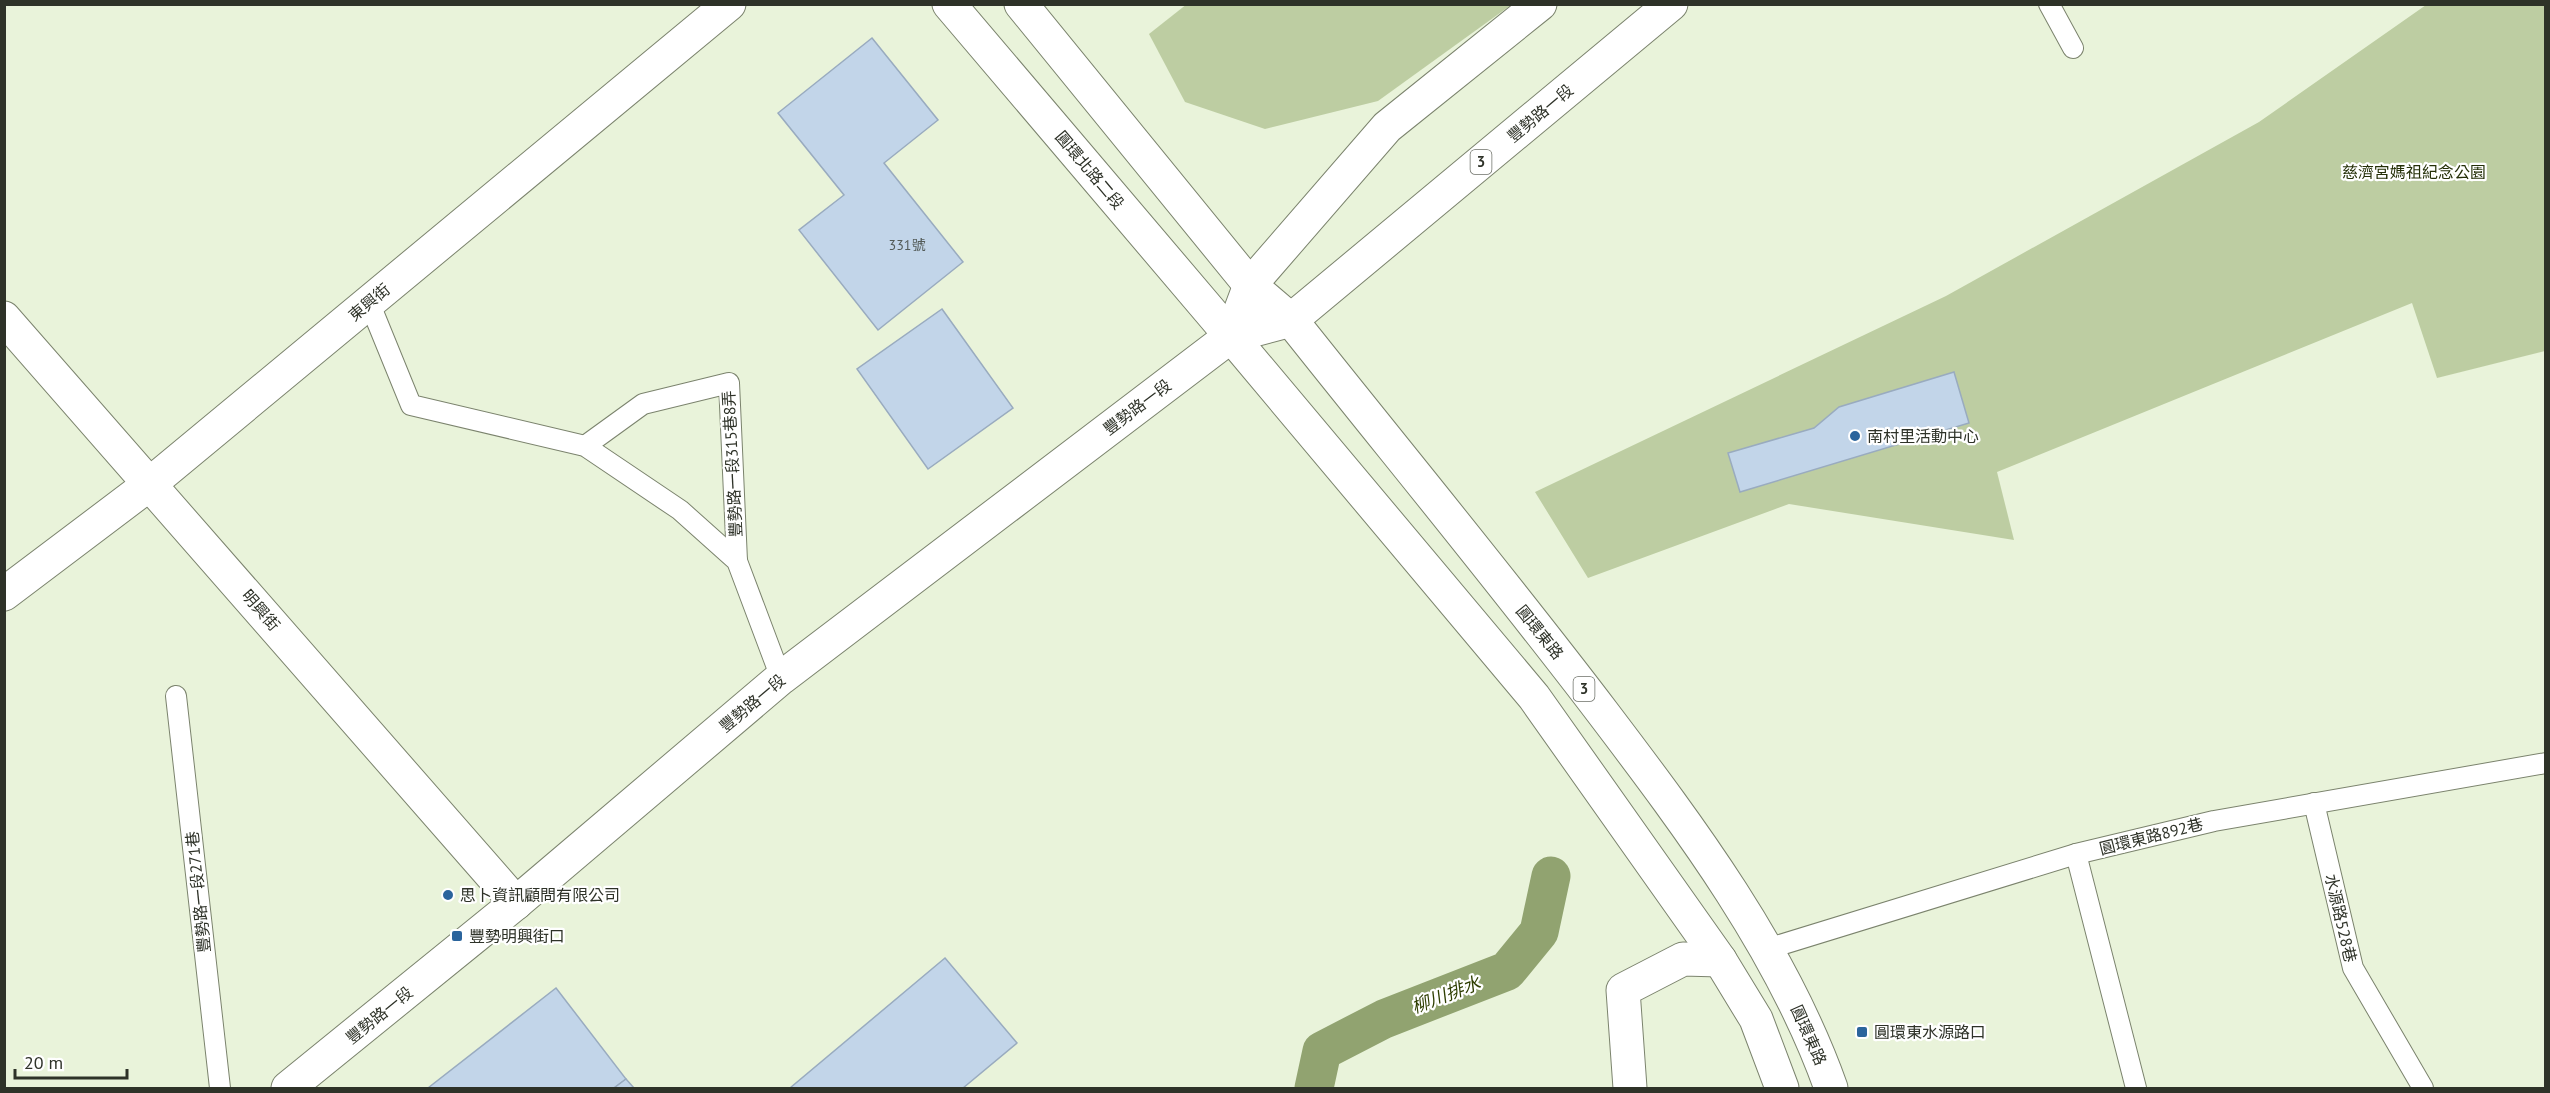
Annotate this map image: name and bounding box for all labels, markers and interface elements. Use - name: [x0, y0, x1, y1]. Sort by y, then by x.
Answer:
- street label: 豐勢路一段: [1503, 80, 1577, 146]
- street label: 圓環北路二段: [1051, 127, 1129, 213]
- road number: 3: [1470, 150, 1492, 174]
- park label: 慈濟宮媽祖紀念公園: [2342, 162, 2486, 182]
- house number: 331號: [889, 236, 925, 254]
- street label: 東興街: [344, 279, 394, 325]
- street label: 豐勢路一段: [1099, 375, 1175, 439]
- street label: 豐勢路一段315巷8弄: [718, 390, 746, 538]
- place label: 南村里活動中心: [1867, 426, 1979, 446]
- marker: 南村里活動中心: [1848, 429, 1862, 443]
- street label: 明興街: [238, 585, 284, 635]
- street label: 圓環東路: [1512, 601, 1568, 663]
- street label: 豐勢路一段: [715, 670, 789, 736]
- road number: 3: [1574, 677, 1594, 701]
- street label: 圓環東路892巷: [2097, 813, 2205, 859]
- street label: 豐勢路一段271巷: [182, 830, 214, 954]
- street label: 水源路528巷: [2321, 872, 2361, 964]
- place label: 思卜資訊顧問有限公司: [460, 885, 620, 905]
- marker: 思卜資訊顧問有限公司: [441, 888, 455, 902]
- place label: 豐勢明興街口: [469, 926, 565, 946]
- marker: 豐勢明興街口: [450, 929, 464, 943]
- water label: 柳川排水: [1408, 971, 1484, 1018]
- street label: 豐勢路一段: [342, 982, 416, 1048]
- street label: 圓環東路: [1787, 1002, 1831, 1068]
- place label: 圓環東水源路口: [1874, 1022, 1986, 1042]
- marker: 圓環東水源路口: [1855, 1025, 1869, 1039]
- scale bar: [15, 1042, 128, 1080]
- text: 20 m: [24, 1051, 63, 1074]

